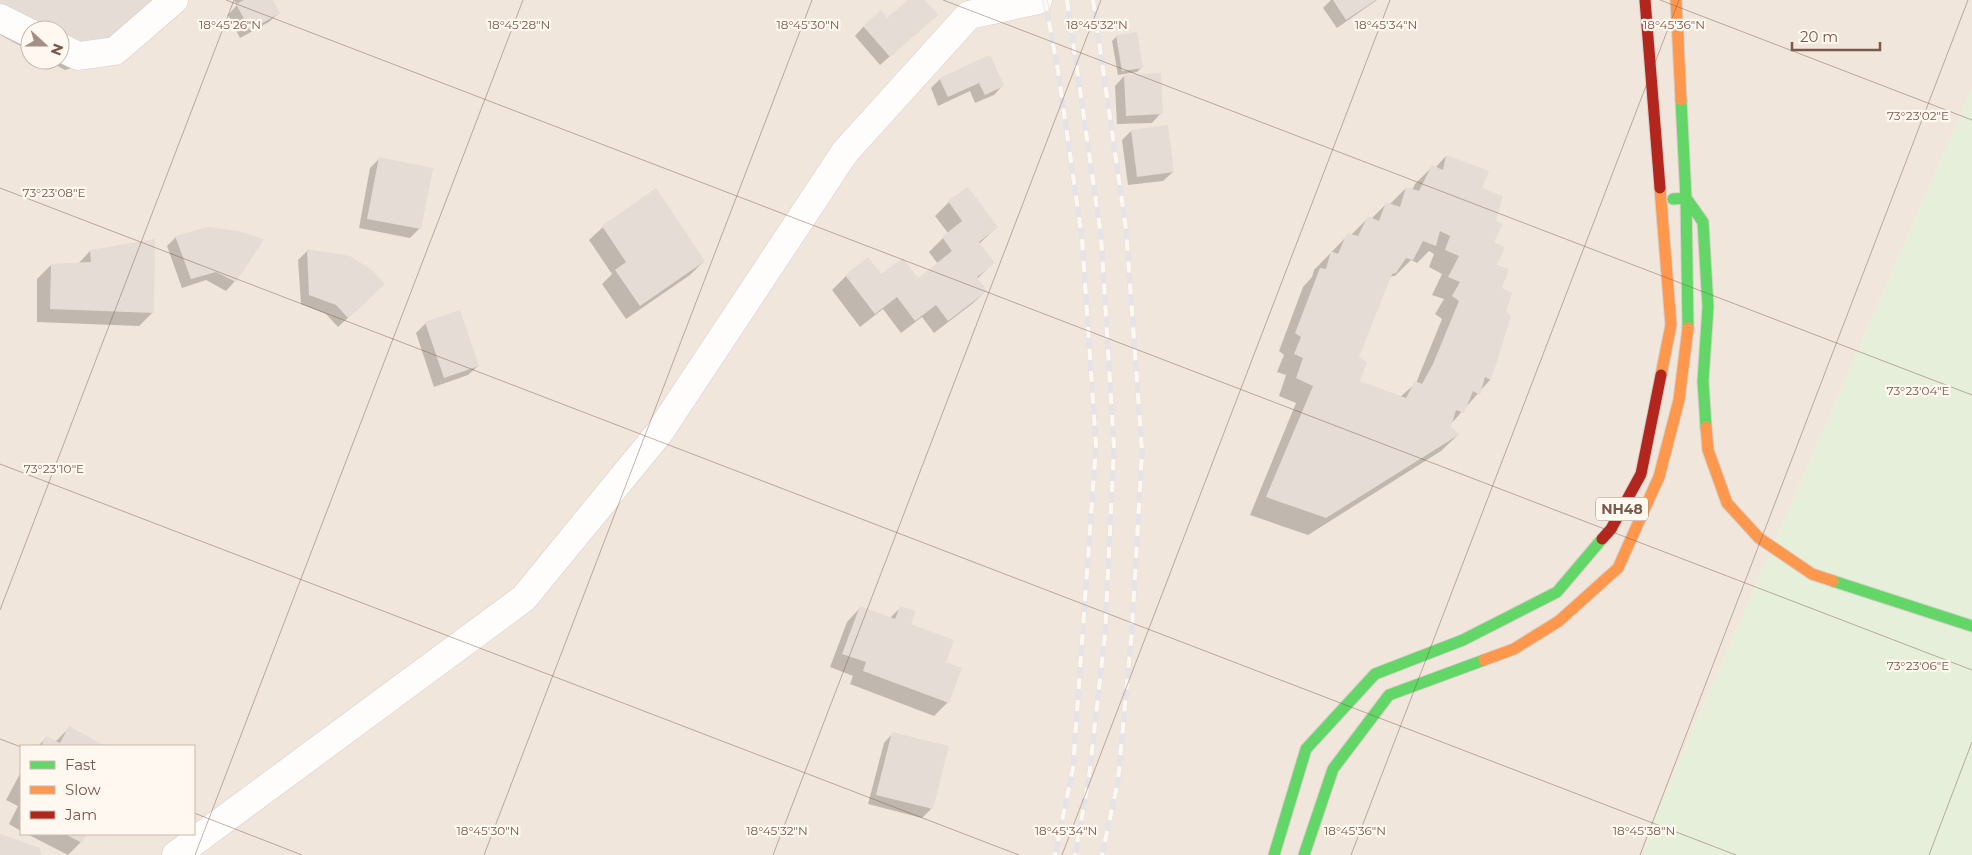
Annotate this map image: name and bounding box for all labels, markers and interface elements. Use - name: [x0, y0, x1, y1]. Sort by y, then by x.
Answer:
- text: 18°45'26"N: [199, 17, 261, 32]
- text: 18°45'28"N: [488, 17, 550, 32]
- text: 18°45'30"N: [777, 17, 839, 32]
- text: 18°45'32"N: [1066, 17, 1128, 32]
- text: 18°45'34"N: [1355, 17, 1417, 32]
- text: 18°45'36"N: [1643, 17, 1705, 32]
- north arrow: [20, 20, 70, 70]
- scale bar: [1792, 20, 1880, 52]
- text: 20 m: [1800, 27, 1838, 46]
- text: N: [47, 41, 68, 58]
- text: 73°23'02"E: [1887, 108, 1949, 123]
- text: 73°23'08"E: [22, 185, 86, 200]
- text: 73°23'04"E: [1887, 383, 1949, 398]
- text: 73°23'10"E: [24, 461, 84, 476]
- road number: NH48: [1596, 498, 1648, 520]
- text: 73°23'06"E: [1887, 658, 1949, 673]
- legend: [20, 745, 195, 835]
- text: Fast: [65, 755, 96, 774]
- text: Slow: [65, 780, 101, 799]
- text: Jam: [64, 805, 97, 824]
- text: 18°45'30"N: [457, 823, 519, 838]
- text: 18°45'32"N: [746, 823, 808, 838]
- text: 18°45'34"N: [1035, 823, 1097, 838]
- text: 18°45'36"N: [1324, 823, 1386, 838]
- text: 18°45'38"N: [1613, 823, 1675, 838]

